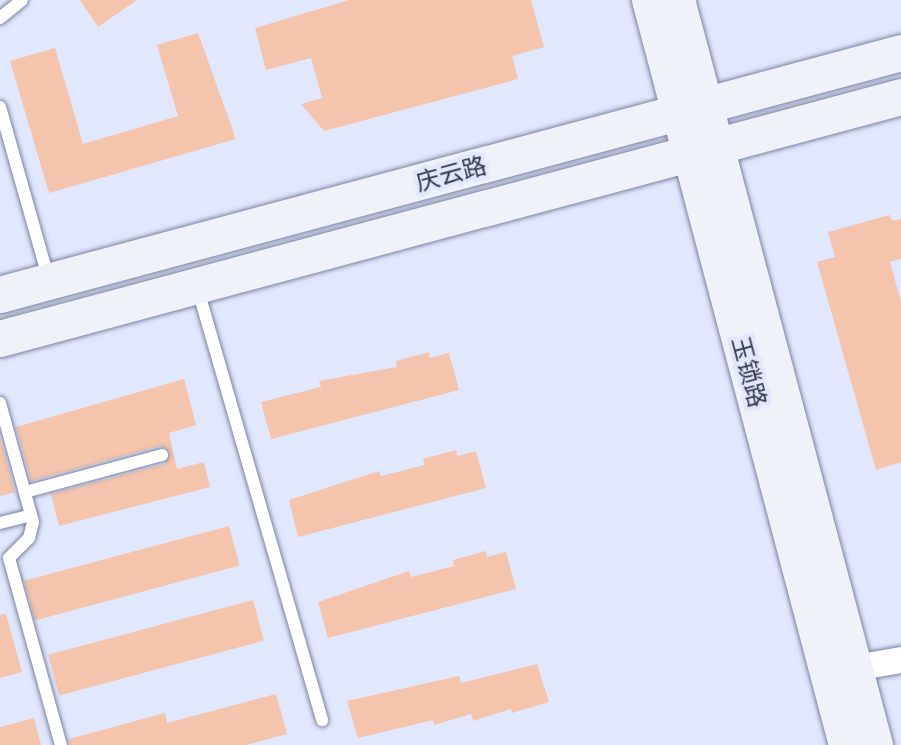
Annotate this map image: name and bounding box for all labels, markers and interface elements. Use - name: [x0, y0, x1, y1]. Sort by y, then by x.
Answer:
- street label: 庆云路: [412, 151, 490, 197]
- street label: 玉锁路: [726, 333, 772, 411]

